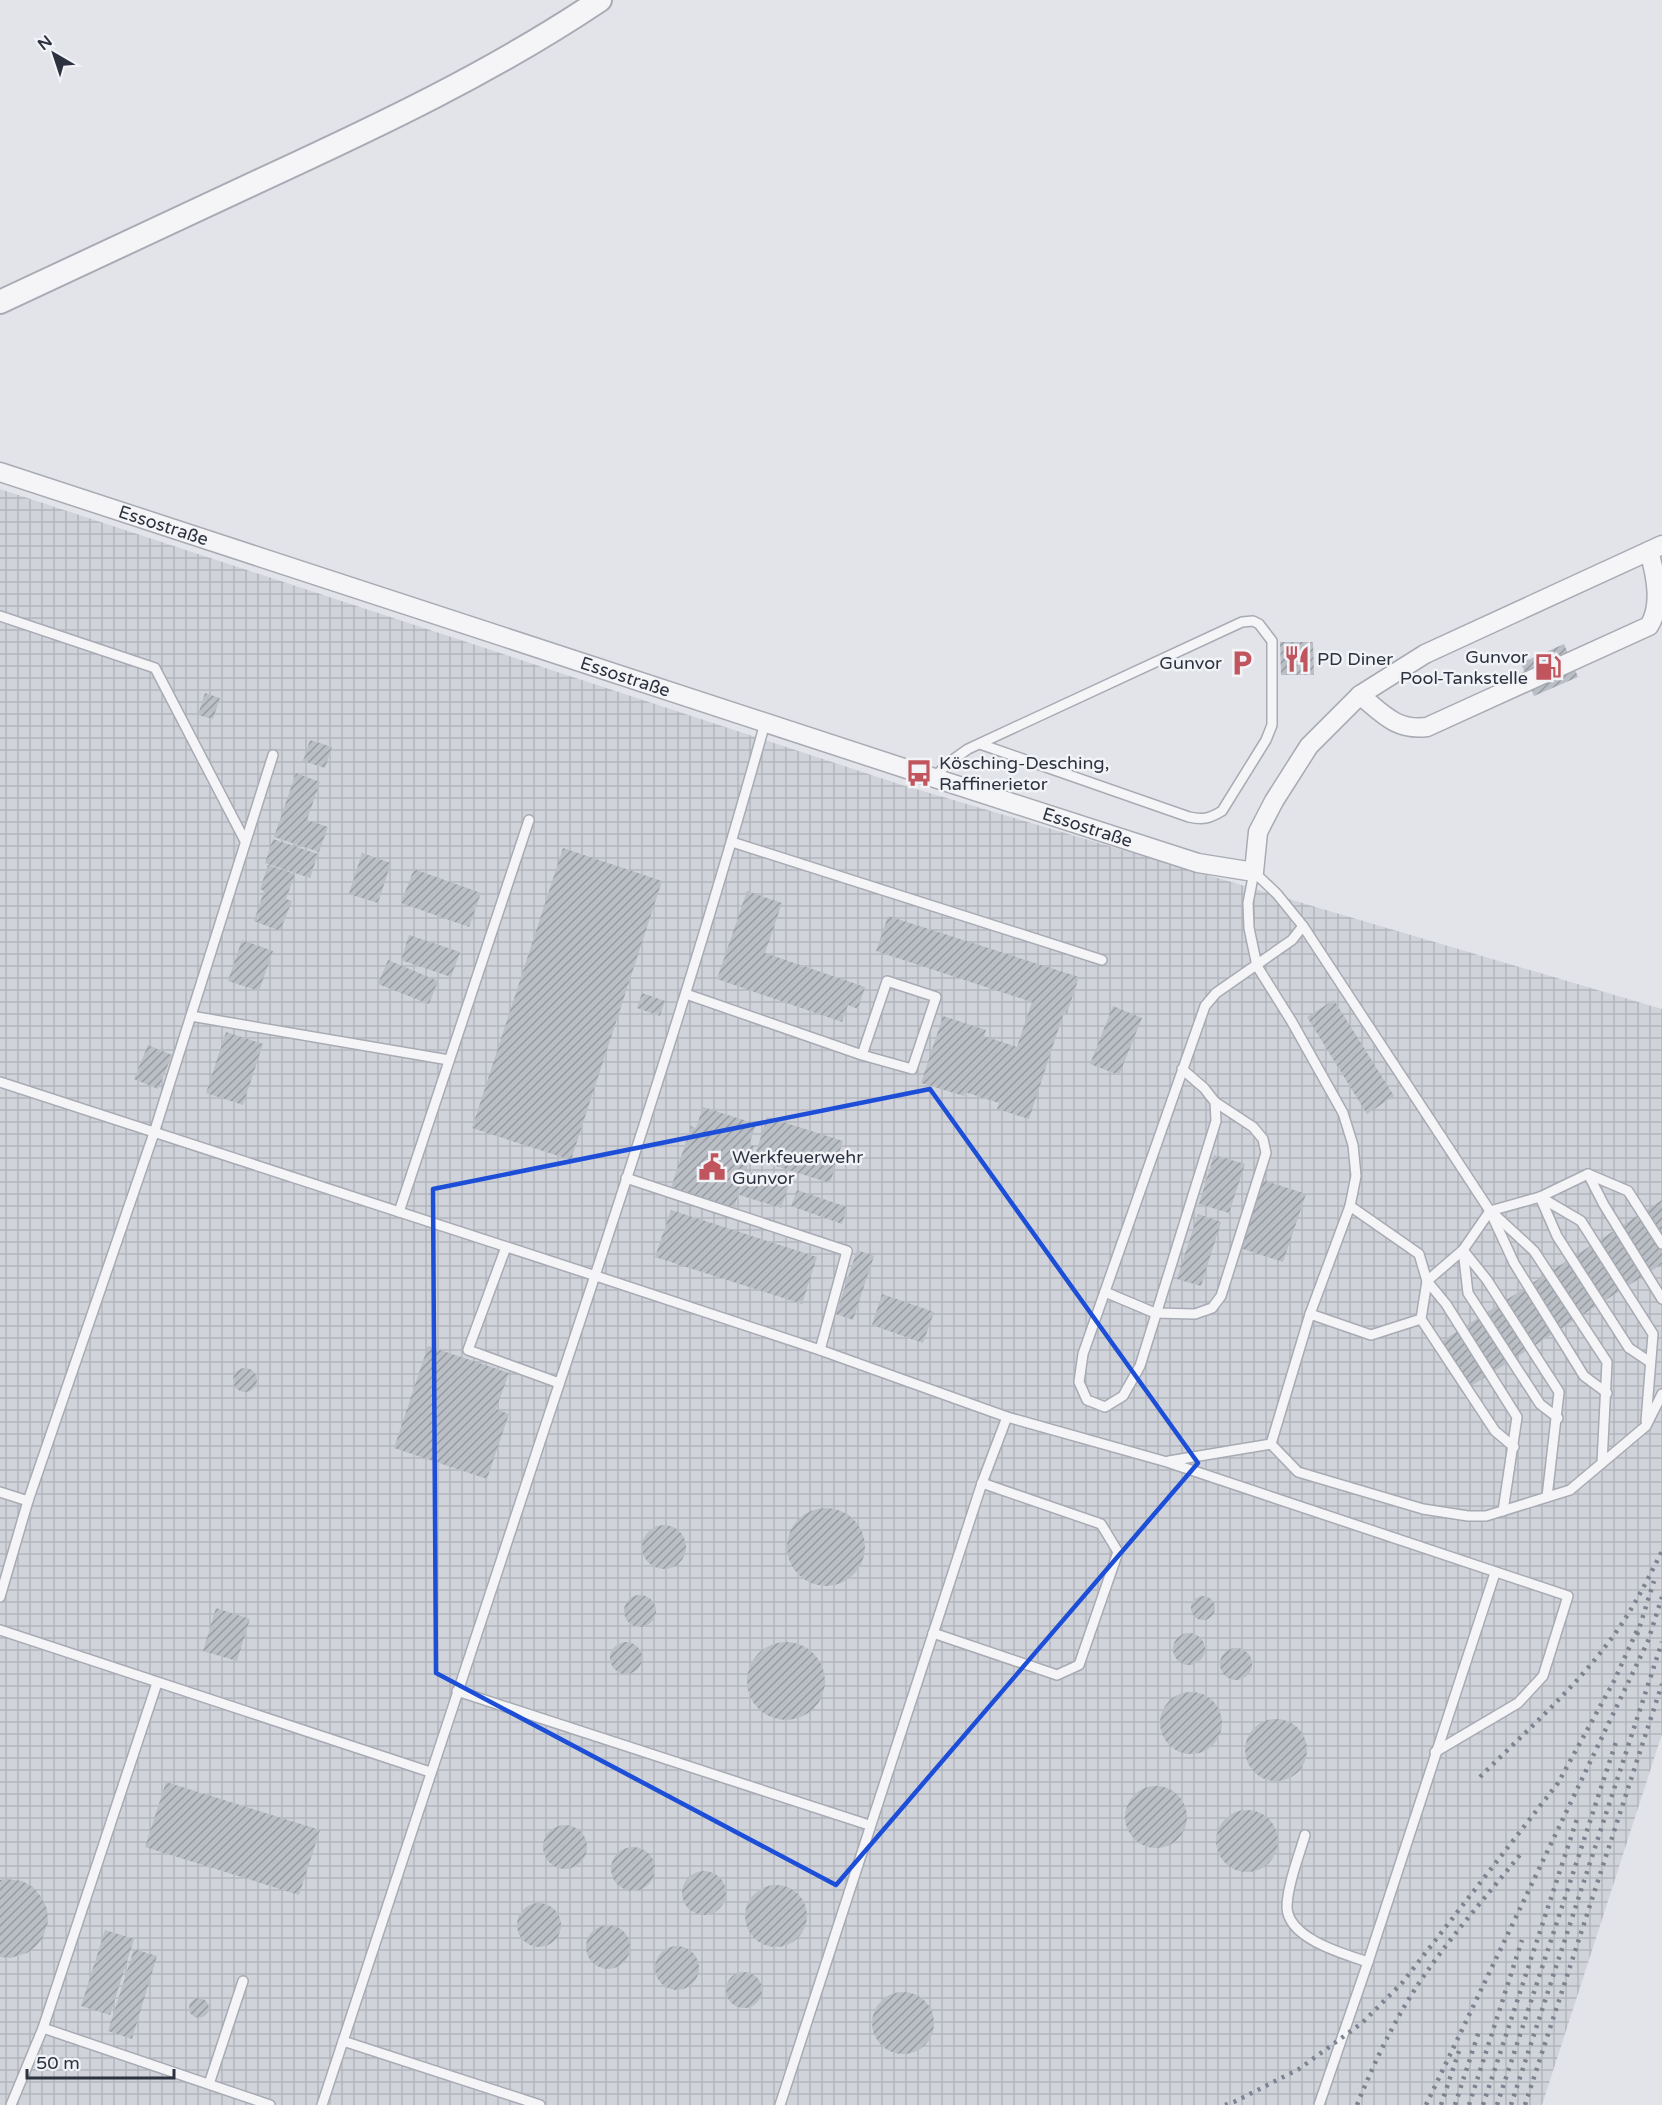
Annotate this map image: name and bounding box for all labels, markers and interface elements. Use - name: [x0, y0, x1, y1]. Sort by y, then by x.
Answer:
- north arrow: [24, 24, 84, 84]
- text: N: [34, 31, 56, 55]
- street label: Essostraße: [116, 501, 211, 551]
- restaurant icon: PD Diner: [1282, 644, 1312, 674]
- place label: Gunvor Pool-Tankstelle: [1400, 646, 1528, 689]
- parking icon: Gunvor: [1227, 648, 1257, 678]
- place label: PD Diner: [1317, 648, 1393, 670]
- street label: Essostraße: [578, 652, 673, 702]
- place label: Gunvor: [1159, 652, 1222, 674]
- fuel station icon: Gunvor Pool-Tankstelle: [1533, 652, 1563, 682]
- place label: Kösching-Desching, Raffinerietor: [939, 752, 1109, 795]
- bus stop icon: Kösching-Desching, Raffinerietor: [904, 758, 934, 788]
- street label: Essostraße: [1040, 803, 1135, 852]
- place label: Werkfeuerwehr Gunvor: [732, 1146, 863, 1189]
- public building icon: Werkfeuerwehr Gunvor: [697, 1152, 727, 1182]
- scale bar: [27, 2042, 174, 2080]
- text: 50 m: [36, 2052, 80, 2074]

